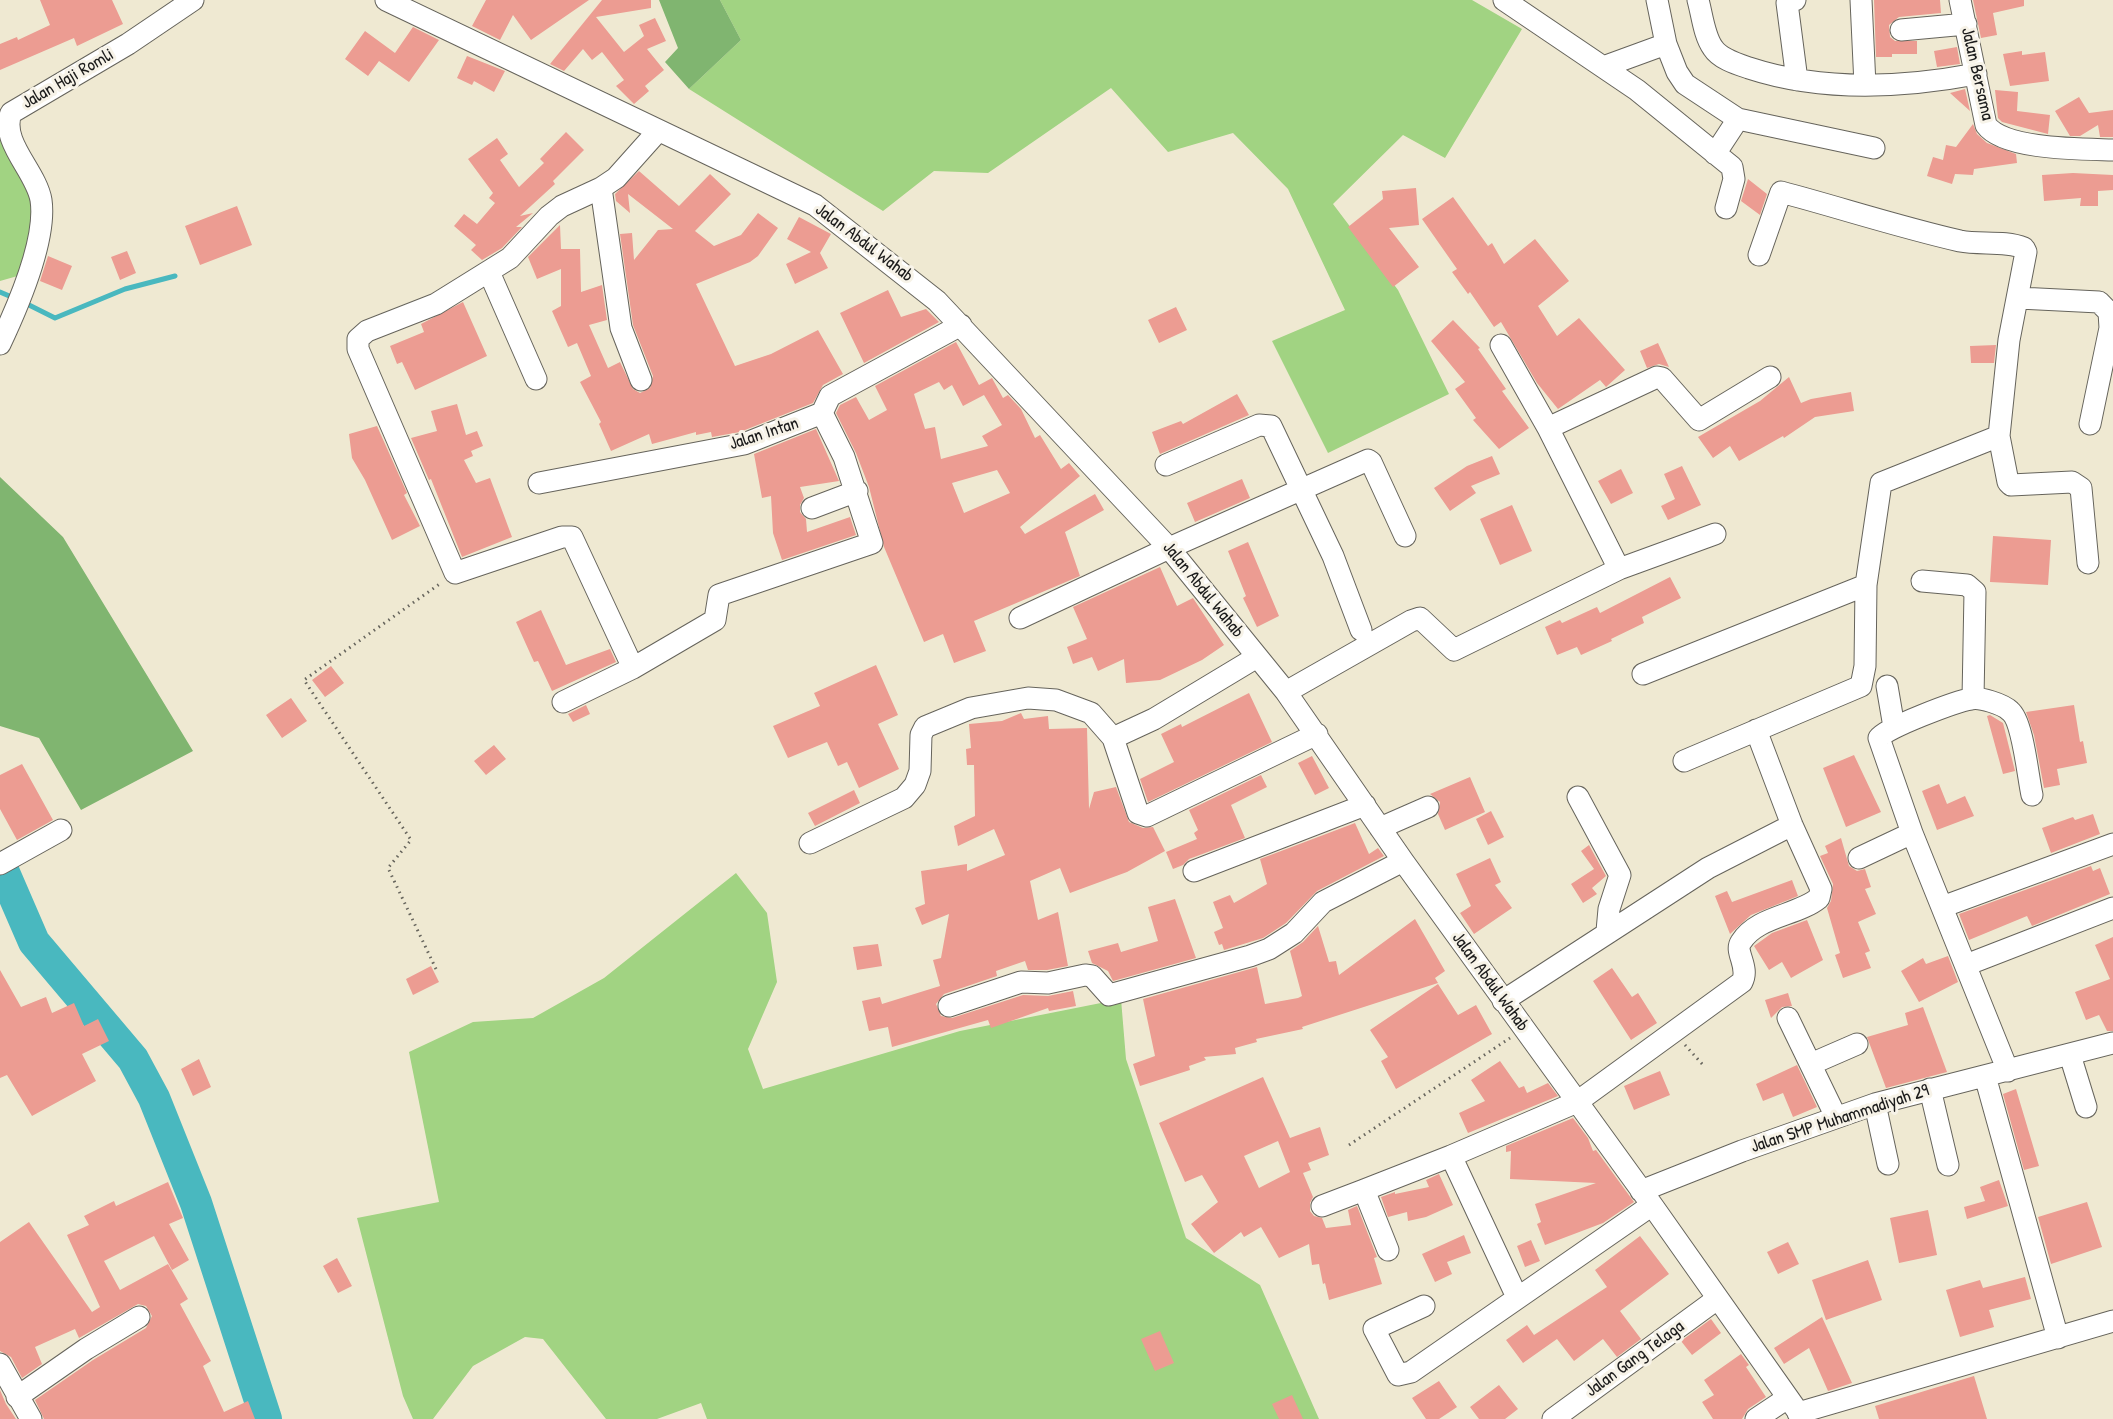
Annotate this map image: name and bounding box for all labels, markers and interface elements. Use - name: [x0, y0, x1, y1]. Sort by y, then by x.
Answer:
- street label: Jalan Bersama: [1956, 26, 1998, 122]
- street label: Jalan Haji Romli: [18, 44, 118, 114]
- street label: Jalan Abdul Wahab: [811, 199, 917, 287]
- street label: Jalan Intan: [727, 413, 801, 455]
- street label: Jalan Abdul Wahab: [1158, 538, 1248, 642]
- street label: Jalan Abdul Wahab: [1447, 928, 1533, 1036]
- street label: Jalan SMP Muhammadiyah 29: [1748, 1080, 1932, 1158]
- street label: Jalan Gang Telaga: [1582, 1316, 1688, 1402]

